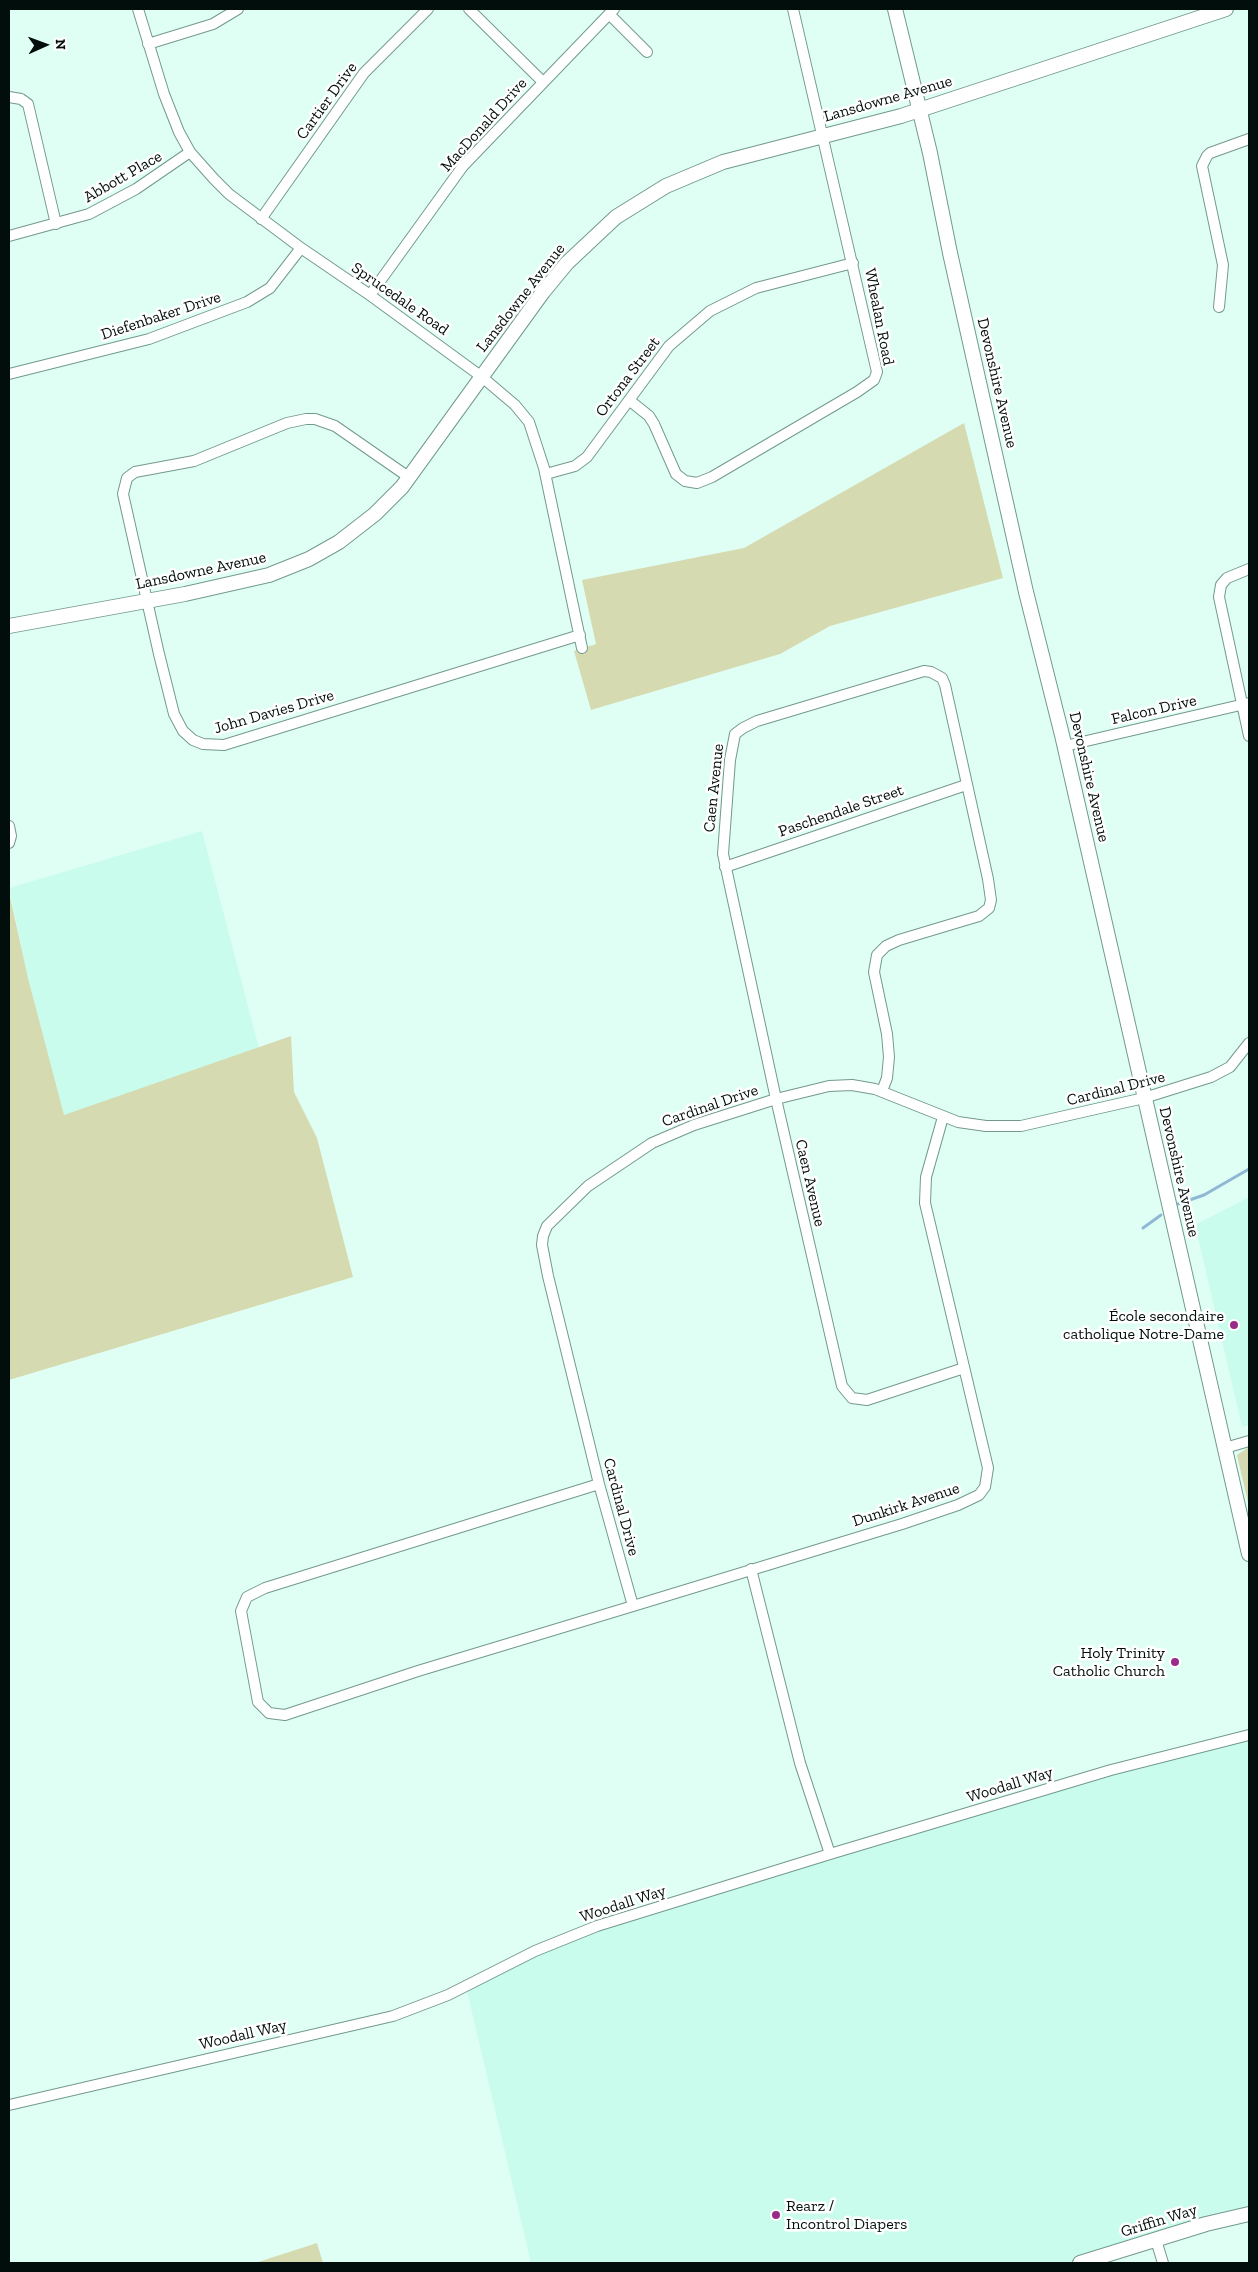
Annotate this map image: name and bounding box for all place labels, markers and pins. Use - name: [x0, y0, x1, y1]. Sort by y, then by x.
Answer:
- place label: École secondaire catholique Notre-Dame: [1063, 1306, 1224, 1344]
- marker: École secondaire catholique Notre-Dame: [1228, 1319, 1240, 1331]
- place label: Holy Trinity Catholic Church: [1053, 1643, 1165, 1681]
- marker: Holy Trinity Catholic Church: [1169, 1656, 1181, 1668]
- place label: Rearz / Incontrol Diapers: [786, 2196, 907, 2234]
- marker: Rearz / Incontrol Diapers: [770, 2209, 782, 2221]

